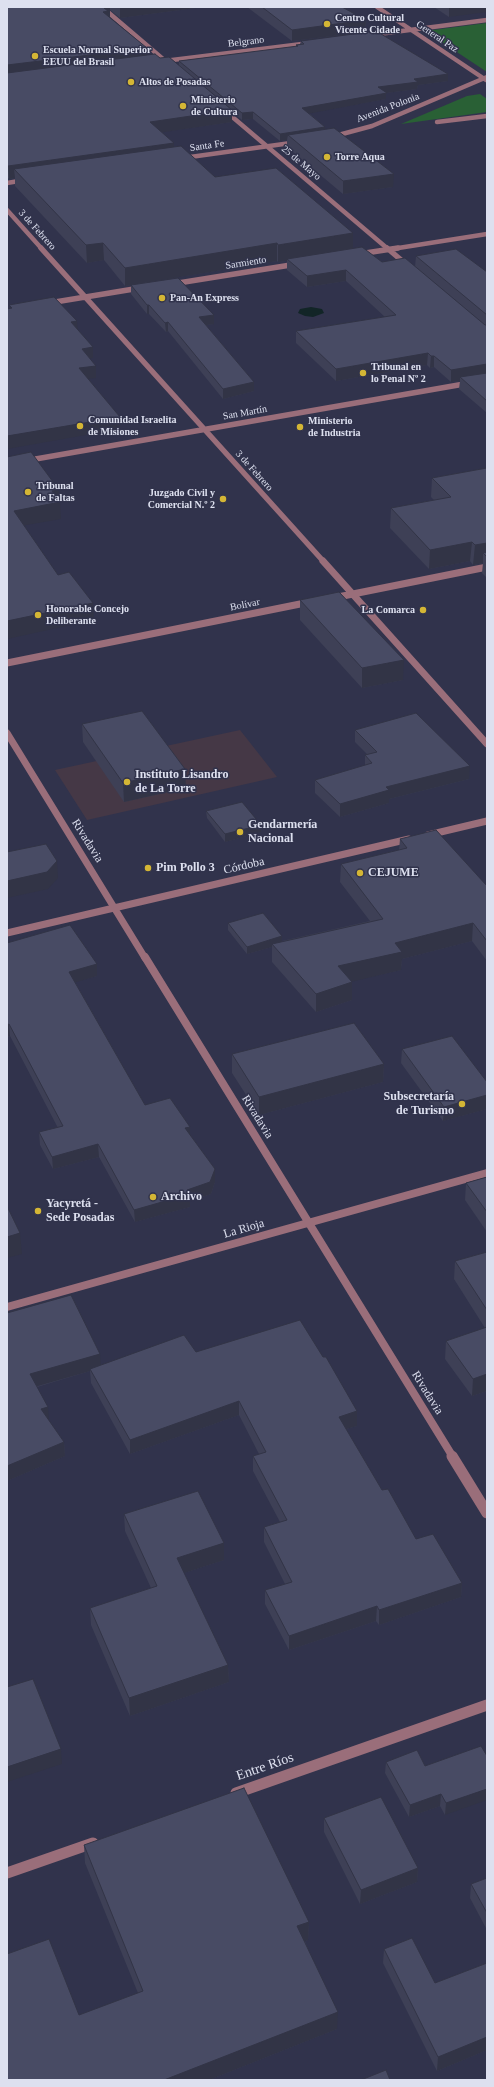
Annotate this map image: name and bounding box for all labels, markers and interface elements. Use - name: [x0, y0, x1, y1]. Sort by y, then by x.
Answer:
- place label: Centro Cultural Vicente Cidade: [335, 12, 404, 36]
- street label: General Paz: [414, 18, 460, 56]
- marker: Centro Cultural Vicente Cidade: [322, 19, 332, 29]
- street label: Belgrano: [227, 34, 265, 50]
- place label: Escuela Normal Superior EEUU del Brasil: [43, 44, 151, 68]
- marker: Escuela Normal Superior EEUU del Brasil: [30, 51, 40, 61]
- place label: Altos de Posadas: [139, 76, 211, 88]
- marker: Altos de Posadas: [126, 77, 136, 87]
- street label: Avenida Polonia: [355, 91, 421, 125]
- place label: Ministerio de Cultura: [191, 94, 237, 118]
- marker: Ministerio de Cultura: [178, 101, 188, 111]
- street label: Santa Fe: [189, 138, 225, 154]
- street label: 25 de Mayo: [279, 143, 323, 183]
- place label: Torre Aqua: [335, 151, 385, 163]
- marker: Torre Aqua: [322, 152, 332, 162]
- street label: 3 de Febrero: [16, 207, 58, 253]
- street label: Sarmiento: [225, 254, 267, 272]
- place label: Pan-An Express: [170, 292, 239, 304]
- marker: Pan-An Express: [157, 293, 167, 303]
- place label: Tribunal en lo Penal Nº 2: [371, 361, 426, 384]
- marker: Tribunal en lo Penal Nº 2: [358, 368, 368, 378]
- street label: San Martín: [222, 403, 268, 423]
- place label: Comunidad Israelita de Misiones: [88, 414, 177, 438]
- place label: Ministerio de Industria: [308, 415, 361, 438]
- marker: Comunidad Israelita de Misiones: [75, 421, 85, 431]
- marker: Ministerio de Industria: [295, 422, 305, 432]
- street label: 3 de Febrero: [233, 448, 275, 494]
- place label: Tribunal de Faltas: [36, 480, 75, 504]
- marker: Tribunal de Faltas: [23, 487, 33, 497]
- place label: Juzgado Civil y Comercial N.º 2: [148, 487, 215, 510]
- marker: Juzgado Civil y Comercial N.º 2: [218, 494, 228, 504]
- street label: Bolívar: [229, 596, 261, 614]
- place label: Honorable Concejo Deliberante: [46, 603, 129, 626]
- place label: La Comarca: [362, 604, 415, 616]
- marker: La Comarca: [418, 605, 428, 615]
- marker: Honorable Concejo Deliberante: [33, 610, 43, 620]
- place label: Instituto Lisandro de La Torre: [135, 768, 228, 796]
- marker: Instituto Lisandro de La Torre: [122, 777, 132, 787]
- street label: Rivadavia: [68, 817, 106, 865]
- place label: Gendarmería Nacional: [248, 818, 317, 846]
- marker: Gendarmería Nacional: [235, 827, 245, 837]
- street label: Córdoba: [222, 854, 266, 878]
- place label: Pim Pollo 3: [156, 861, 215, 875]
- marker: Pim Pollo 3: [143, 863, 153, 873]
- place label: CEJUME: [368, 866, 419, 880]
- marker: CEJUME: [355, 868, 365, 878]
- place label: Subsecretaría de Turismo: [384, 1090, 454, 1118]
- street label: Rivadavia: [238, 1093, 276, 1141]
- marker: Subsecretaría de Turismo: [457, 1099, 467, 1109]
- place label: Archivo: [161, 1190, 202, 1204]
- marker: Archivo: [148, 1192, 158, 1202]
- place label: Yacyretá - Sede Posadas: [46, 1197, 114, 1225]
- marker: Yacyretá - Sede Posadas: [33, 1206, 43, 1216]
- street label: La Rioja: [222, 1216, 266, 1242]
- street label: Rivadavia: [408, 1369, 446, 1417]
- street label: Entre Ríos: [234, 1749, 296, 1785]

